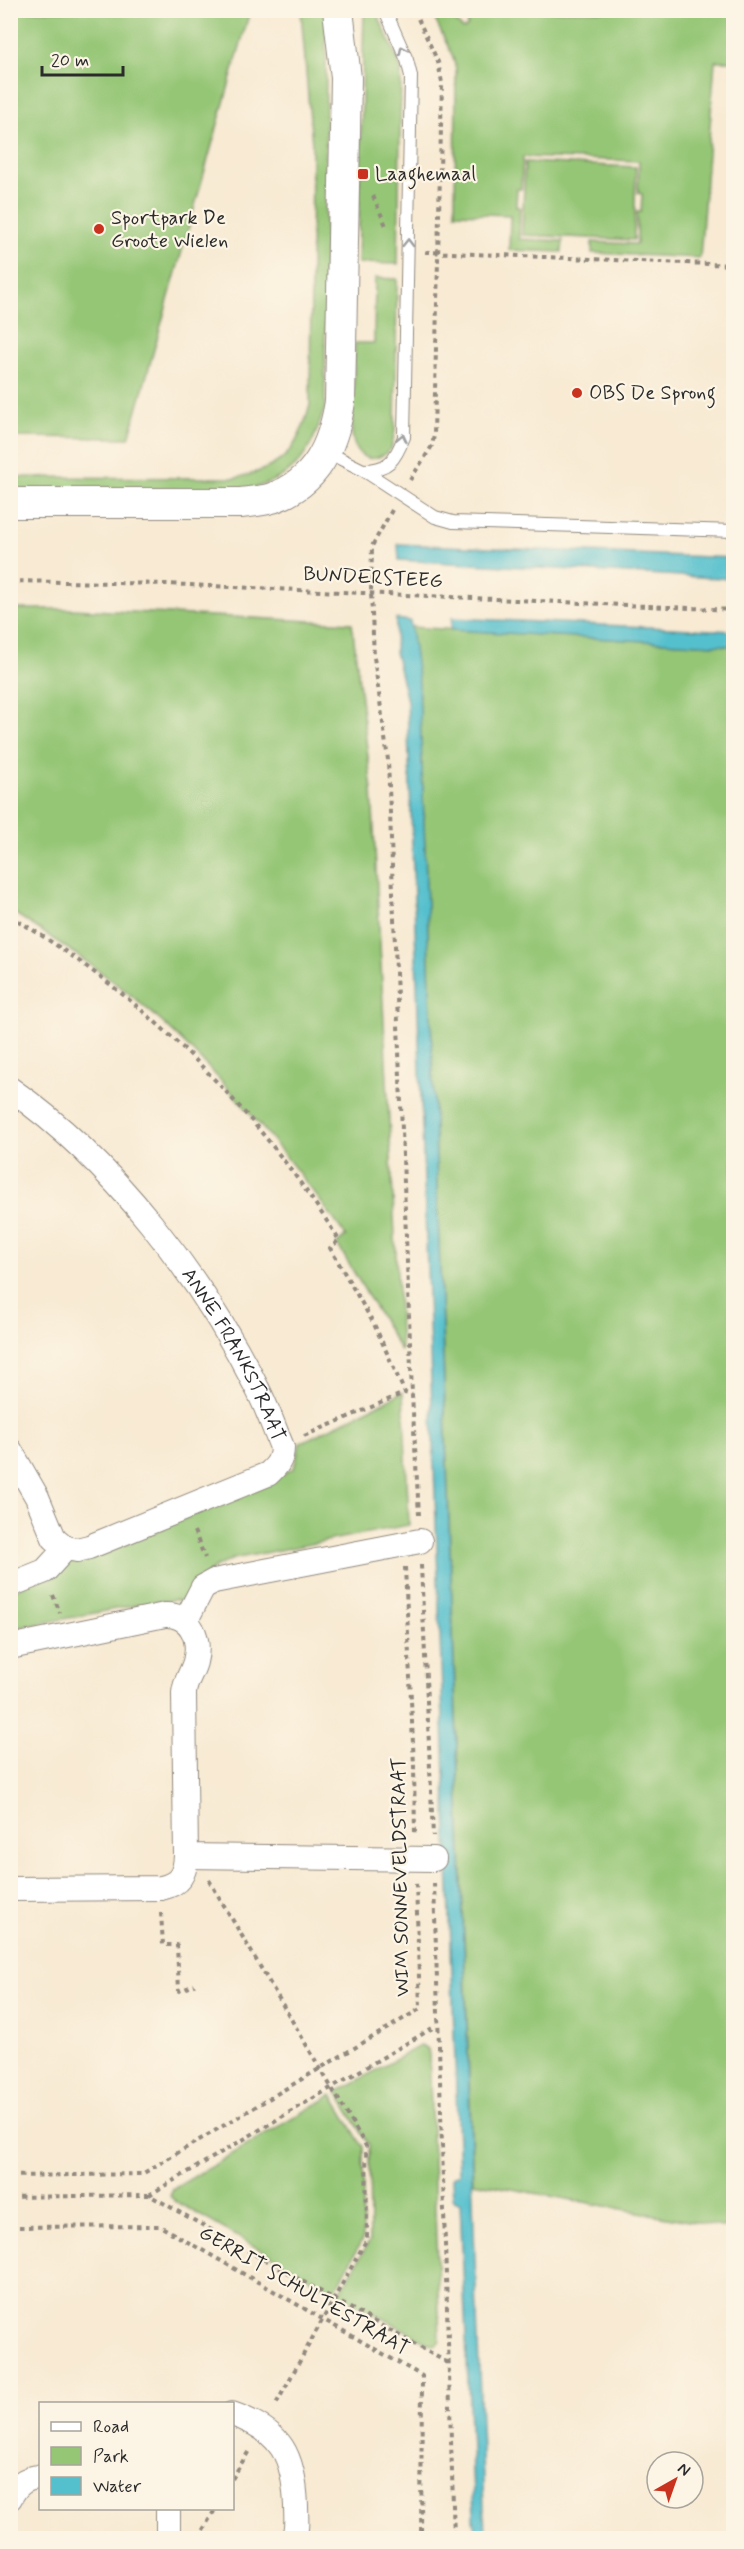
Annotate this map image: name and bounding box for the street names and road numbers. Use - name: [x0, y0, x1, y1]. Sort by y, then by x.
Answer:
- street label: BUNDERSTEEG: [303, 561, 443, 595]
- street label: ANNE FRANKSTRAAT: [175, 1262, 292, 1445]
- street label: WIM SONNEVELDSTRAAT: [385, 1757, 417, 1997]
- street label: GERRIT SCHULTESTRAAT: [194, 2220, 414, 2362]

